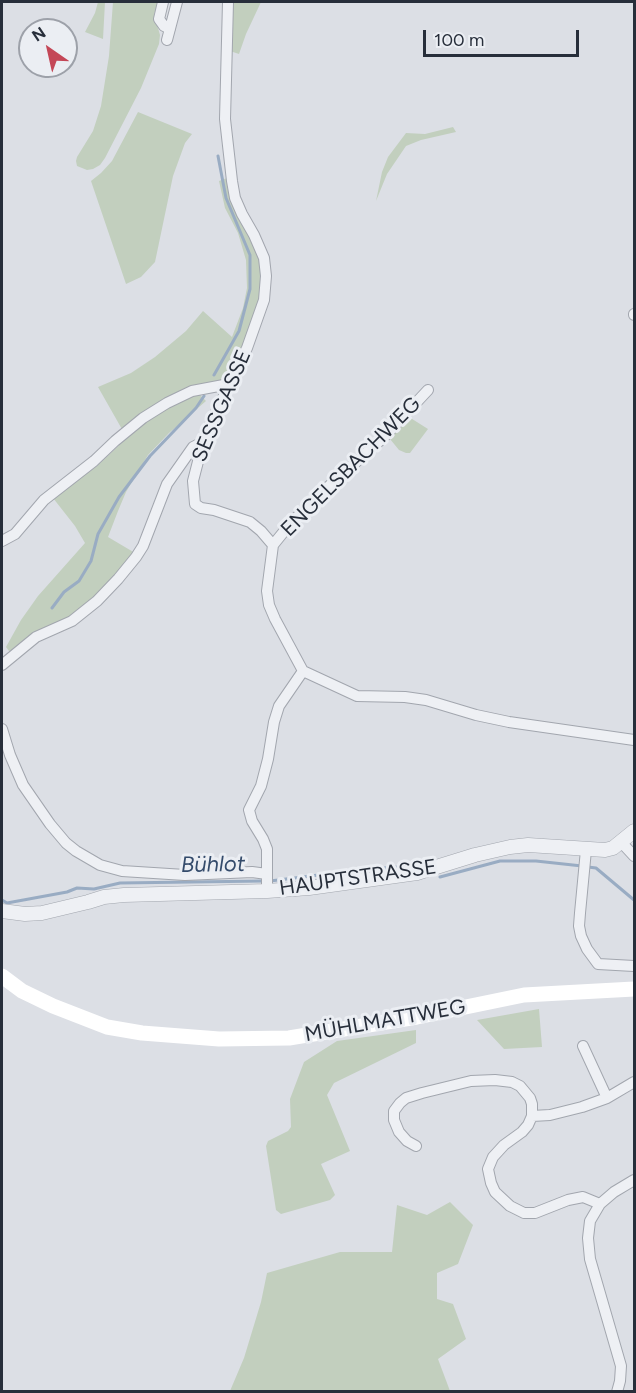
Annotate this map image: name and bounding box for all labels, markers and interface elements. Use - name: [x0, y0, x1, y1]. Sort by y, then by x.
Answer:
- north arrow: [18, 18, 78, 78]
- scale bar: [426, 18, 582, 56]
- text: N: [28, 23, 49, 46]
- text: 100 m: [434, 29, 484, 51]
- street label: SESSGASSE: [187, 346, 257, 466]
- street label: ENGELSBACHWEG: [276, 392, 426, 542]
- water label: Bühlot: [181, 851, 245, 879]
- street label: HAUPTSTRASSE: [278, 854, 438, 902]
- street label: MÜHLMATTWEG: [303, 994, 467, 1048]

